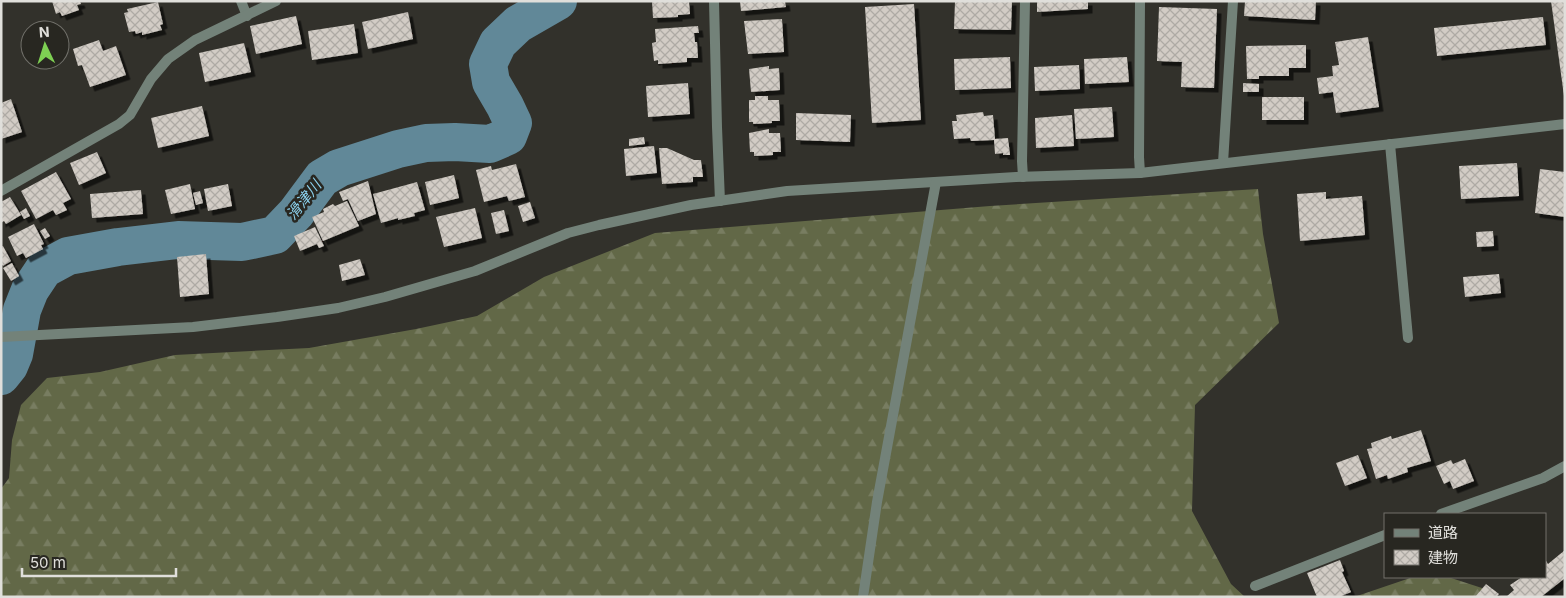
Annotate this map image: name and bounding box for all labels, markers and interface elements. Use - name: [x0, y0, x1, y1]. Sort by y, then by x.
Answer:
- north arrow: [20, 20, 70, 70]
- text: N: [38, 23, 50, 40]
- water label: 滑津川: [282, 175, 326, 223]
- legend: [1384, 513, 1546, 578]
- text: 道路: [1428, 523, 1458, 542]
- scale bar: [22, 546, 176, 578]
- text: 建物: [1428, 548, 1458, 567]
- text: 50 m: [30, 553, 66, 572]

